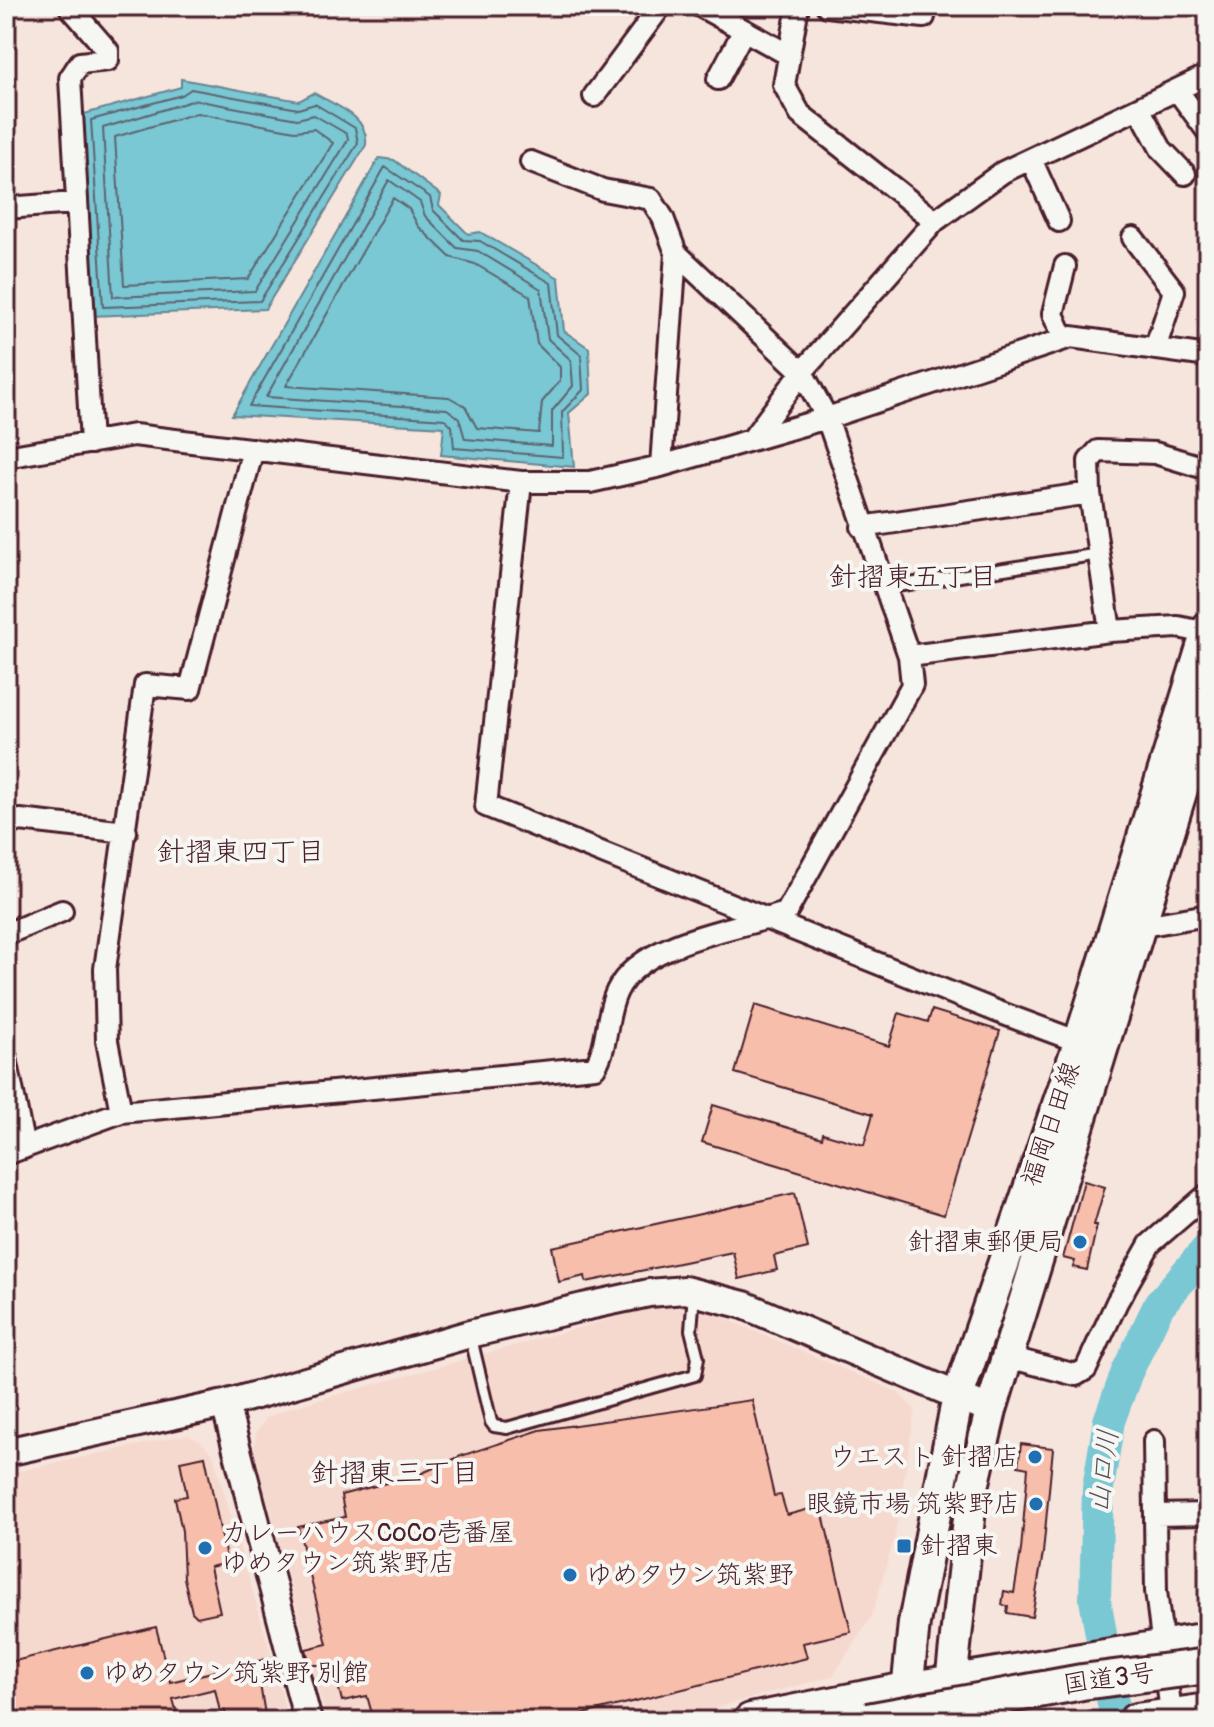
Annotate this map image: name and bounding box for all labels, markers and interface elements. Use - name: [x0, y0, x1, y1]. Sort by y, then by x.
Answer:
- district label: 針摺東五丁目: [829, 560, 997, 595]
- district label: 針摺東四丁目: [157, 835, 325, 870]
- street label: 福岡日田線: [1015, 1057, 1087, 1191]
- place label: 針摺東郵便局: [908, 1226, 1064, 1258]
- marker: 針摺東郵便局: [1071, 1233, 1089, 1251]
- water label: 山口川: [1082, 1427, 1126, 1515]
- place label: ウエスト 針摺店: [829, 1441, 1019, 1473]
- marker: ウエスト 針摺店: [1026, 1448, 1044, 1466]
- district label: 針摺東三丁目: [311, 1456, 479, 1491]
- place label: 眼鏡市場 筑紫野店: [806, 1488, 1020, 1520]
- marker: 眼鏡市場 筑紫野店: [1027, 1495, 1045, 1513]
- place label: カレーハウスCoCo壱番屋 ゆめタウン筑紫野店: [221, 1517, 515, 1579]
- place label: 針摺東: [920, 1530, 998, 1562]
- marker: 針摺東: [895, 1537, 913, 1555]
- marker: カレーハウスCoCo壱番屋 ゆめタウン筑紫野店: [196, 1539, 214, 1557]
- place label: ゆめタウン筑紫野: [586, 1559, 794, 1591]
- marker: ゆめタウン筑紫野: [561, 1566, 579, 1584]
- place label: ゆめタウン筑紫野 別館: [103, 1657, 369, 1689]
- street label: 国道3号: [1061, 1657, 1157, 1701]
- marker: ゆめタウン筑紫野 別館: [78, 1664, 96, 1682]

